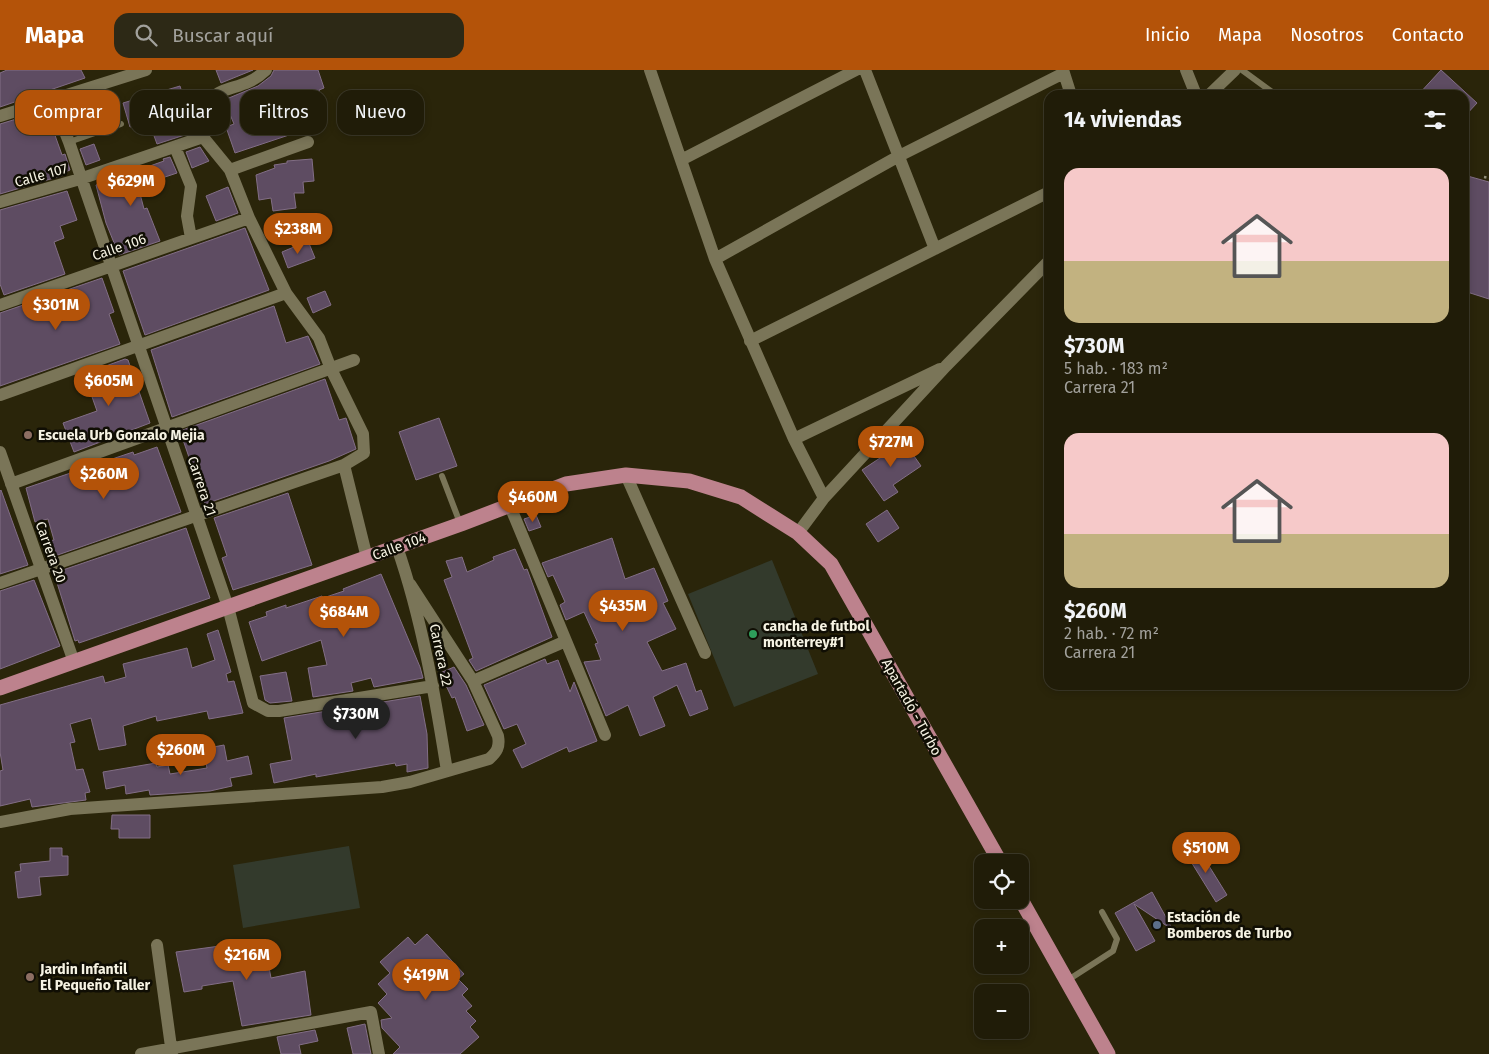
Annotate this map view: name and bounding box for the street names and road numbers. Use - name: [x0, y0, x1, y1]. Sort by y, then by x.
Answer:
- street label: Calle 107: [13, 160, 70, 191]
- street label: Calle 106: [90, 230, 148, 265]
- street label: Carrera 21: [183, 454, 220, 518]
- street label: Carrera 20: [32, 519, 70, 585]
- street label: Calle 104: [370, 529, 429, 564]
- street label: Carrera 22: [426, 622, 455, 688]
- street label: Apartadó - Turbo: [878, 656, 945, 759]

